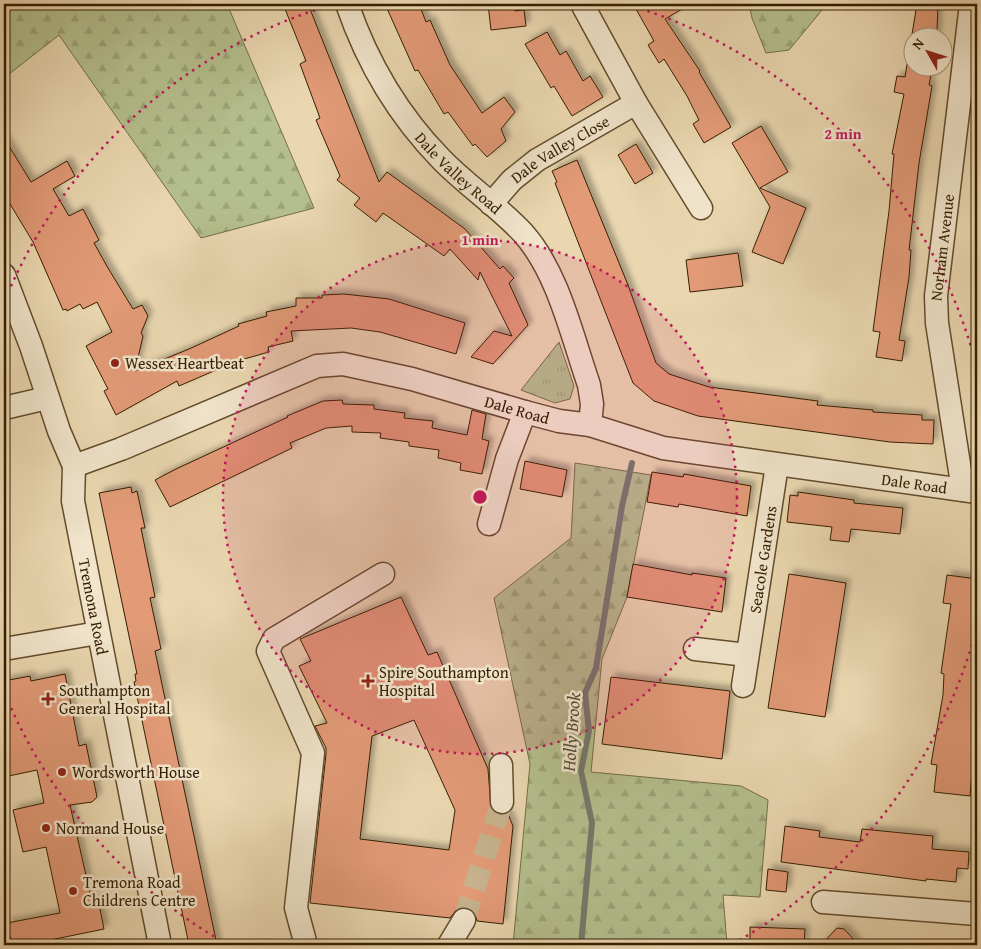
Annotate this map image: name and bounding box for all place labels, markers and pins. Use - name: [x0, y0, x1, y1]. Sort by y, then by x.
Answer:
- place label: Wessex Heartbeat: [125, 351, 244, 375]
- marker: Wessex Heartbeat: [109, 357, 121, 369]
- centre of rings: [471, 488, 489, 506]
- place label: Spire Southampton Hospital: [379, 660, 509, 702]
- marker: Spire Southampton Hospital: [361, 674, 375, 688]
- place label: Southampton General Hospital: [59, 678, 171, 720]
- marker: Southampton General Hospital: [41, 692, 55, 706]
- place label: Wordsworth House: [72, 760, 200, 784]
- marker: Wordsworth House: [56, 766, 68, 778]
- place label: Normand House: [56, 816, 164, 840]
- marker: Normand House: [40, 822, 52, 834]
- place label: Tremona Road Childrens Centre: [83, 870, 196, 912]
- marker: Tremona Road Childrens Centre: [67, 885, 79, 897]

